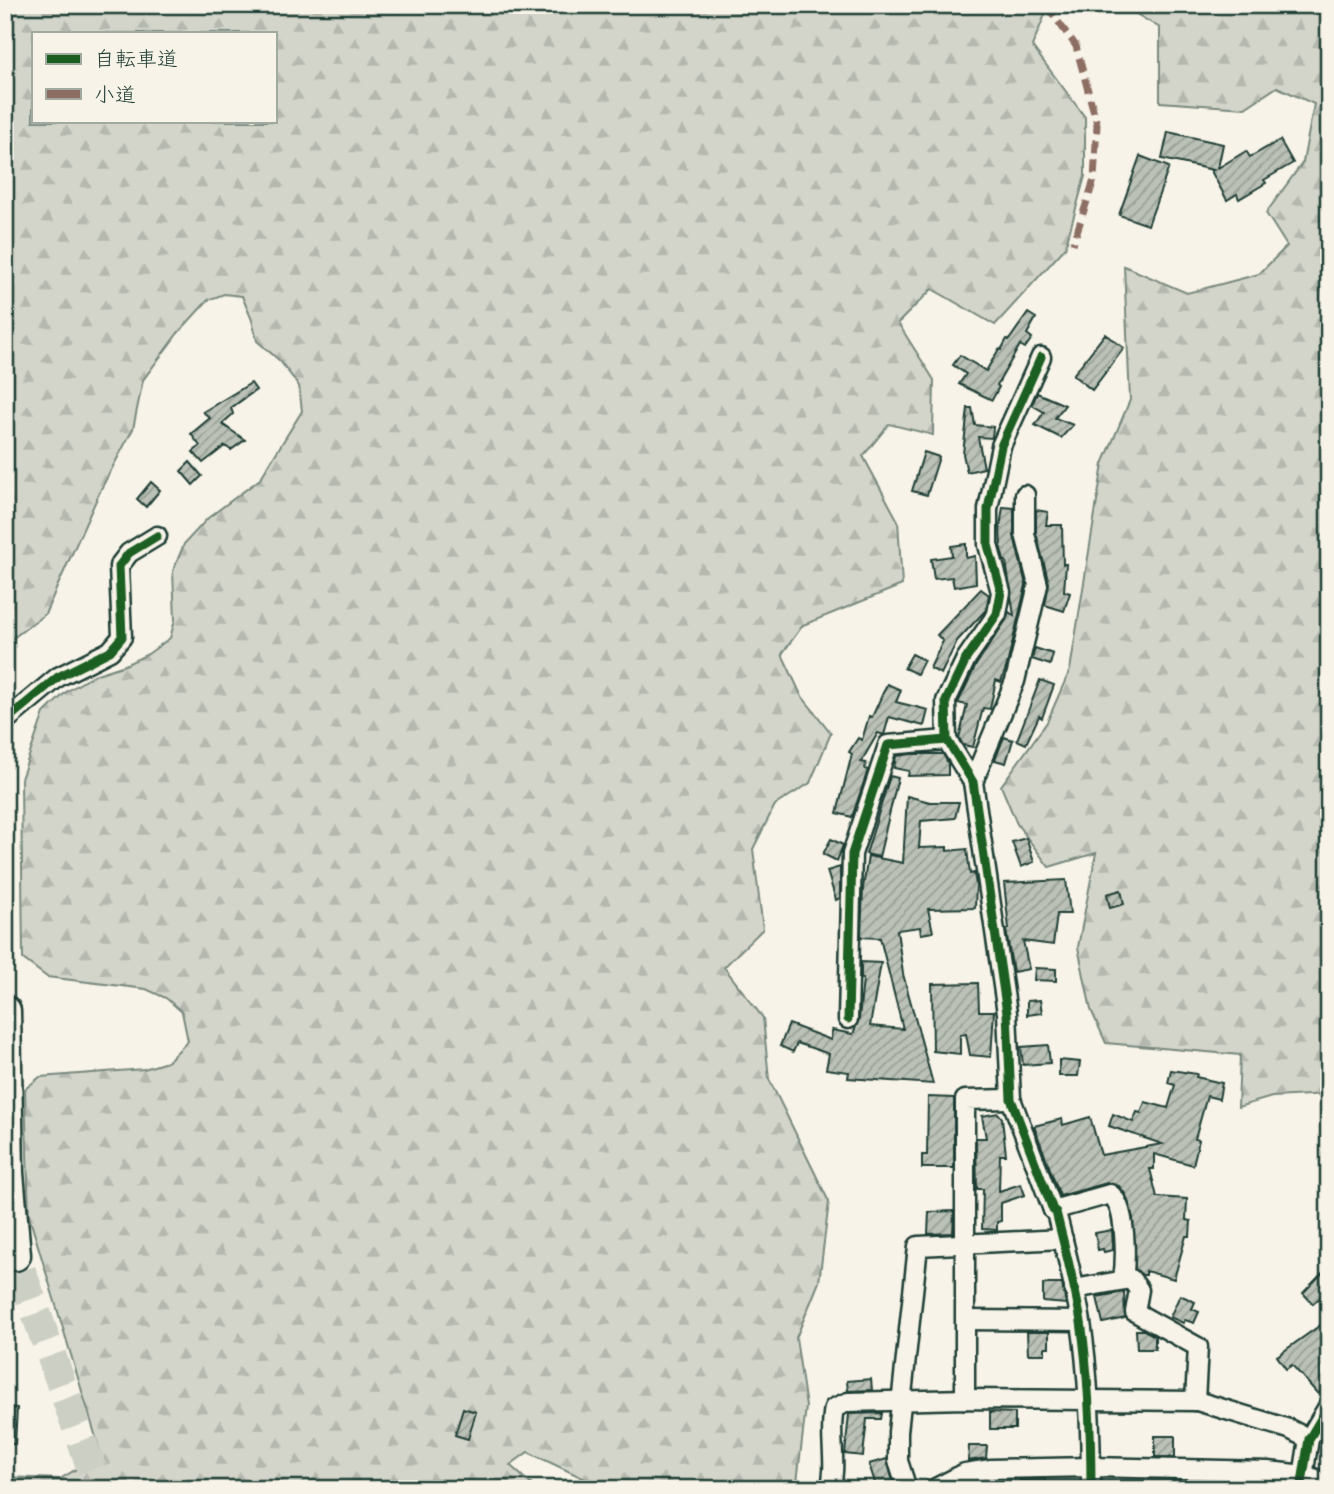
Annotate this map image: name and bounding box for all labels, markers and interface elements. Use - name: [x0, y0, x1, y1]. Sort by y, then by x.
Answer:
- legend: [32, 32, 276, 122]
- text: 自転車道: [94, 45, 178, 73]
- text: 小道: [94, 81, 136, 109]

